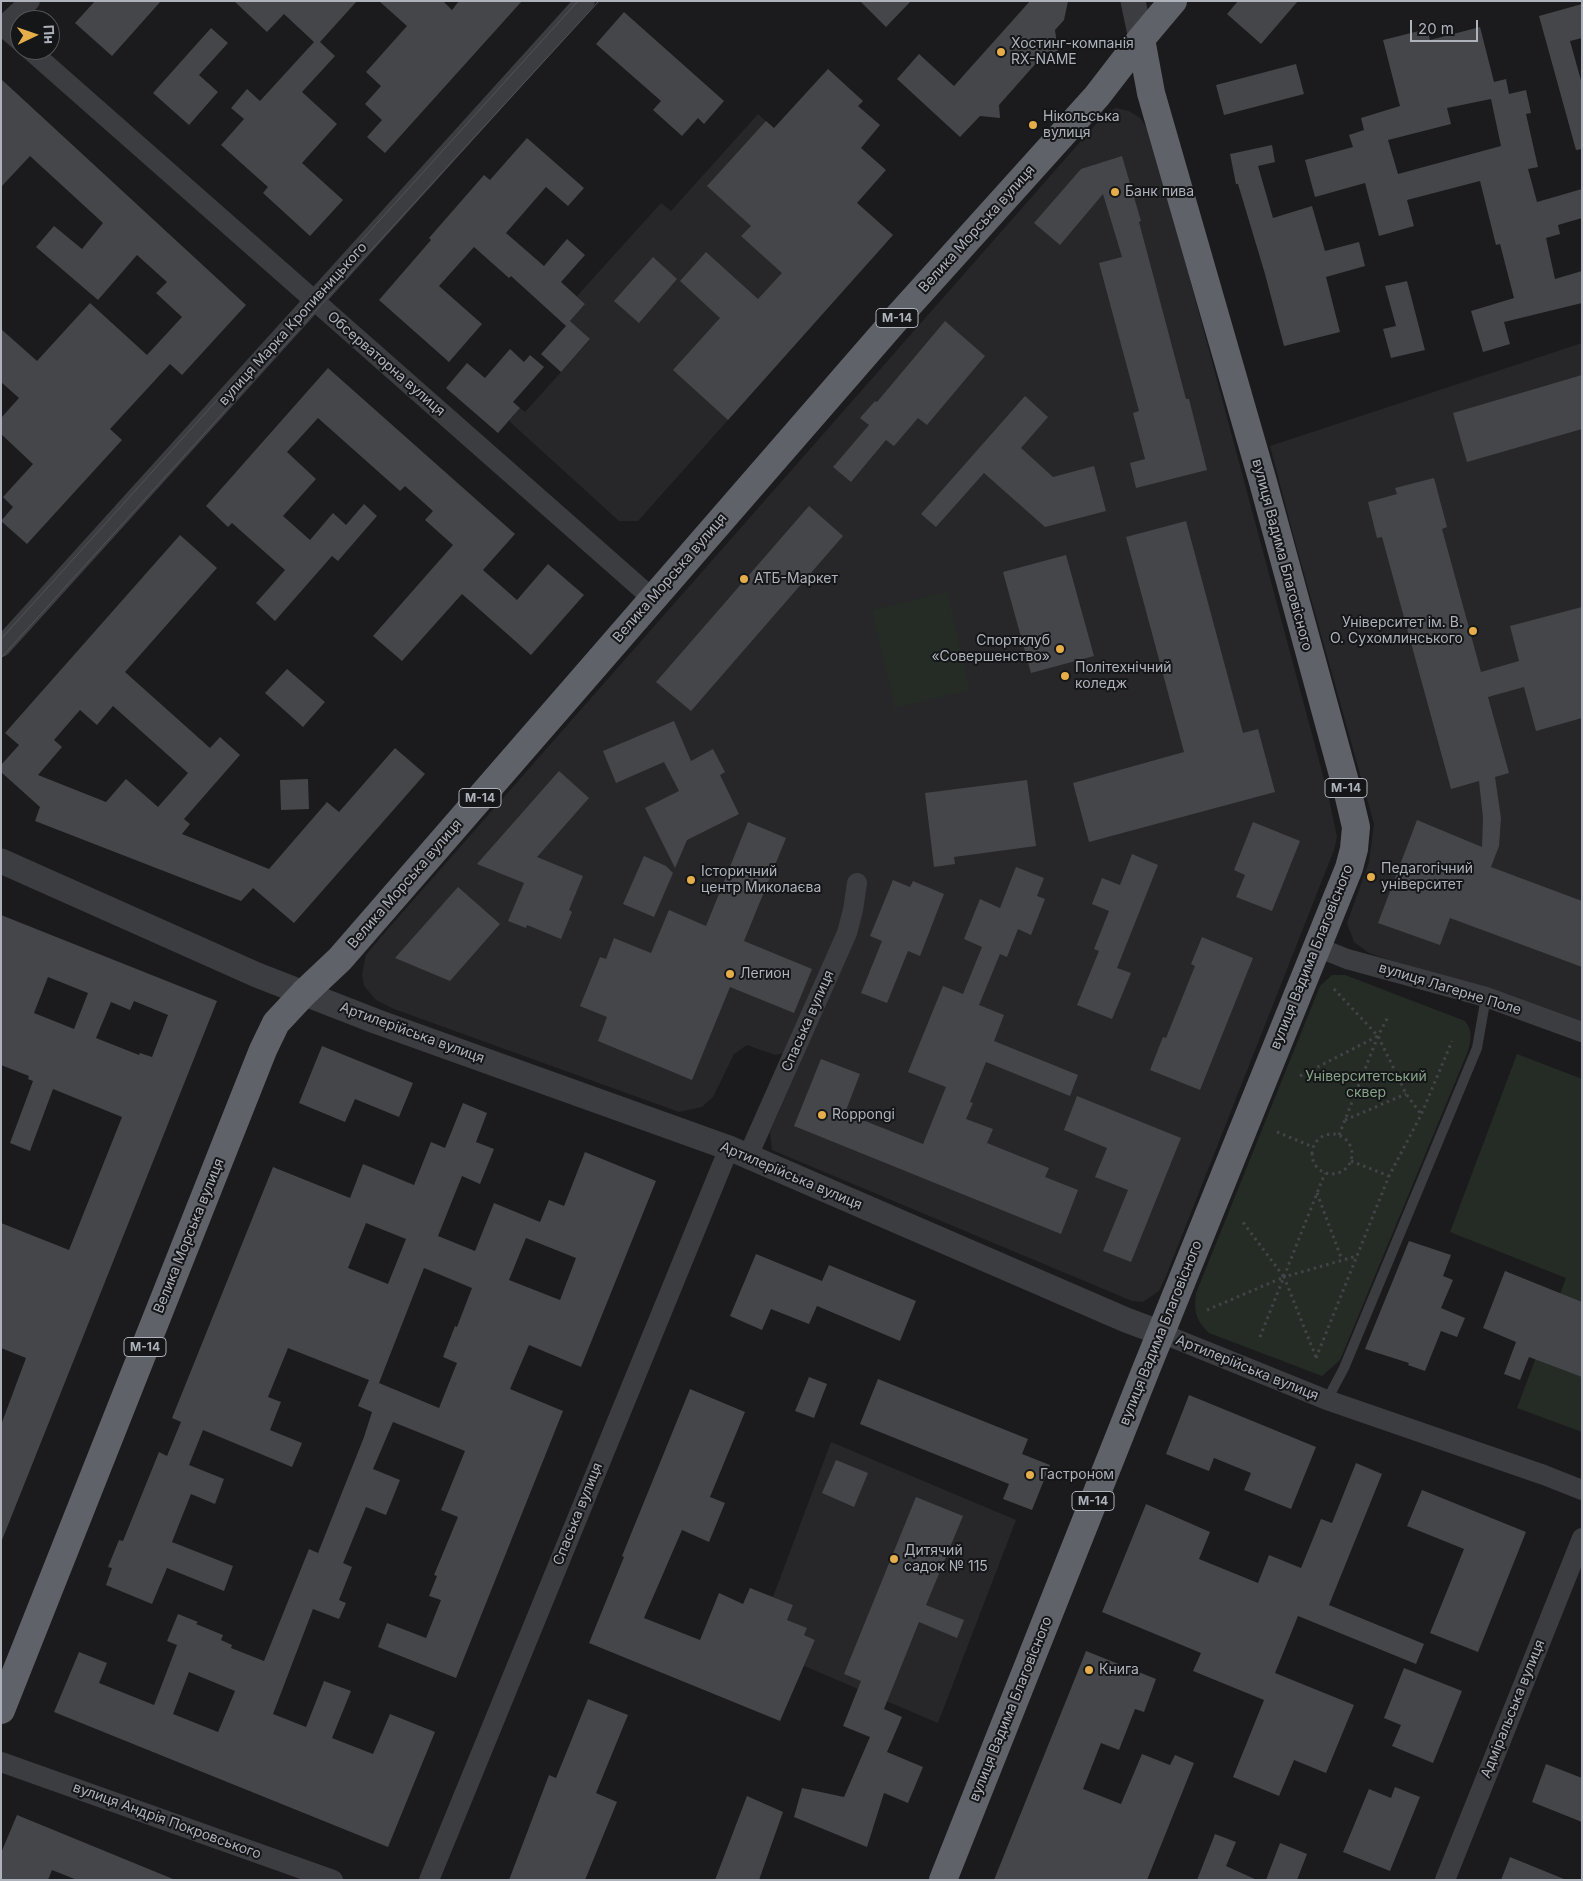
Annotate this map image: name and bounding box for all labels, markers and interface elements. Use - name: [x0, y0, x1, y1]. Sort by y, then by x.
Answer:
- north arrow: [10, 10, 60, 60]
- scale bar: [1413, 10, 1480, 42]
- text: 20 m: [1418, 19, 1454, 38]
- text: Пн: [40, 24, 58, 44]
- place label: Хостинг-компанія RX-NAME: [1011, 36, 1134, 68]
- marker: Хостинг-компанія RX-NAME: [995, 46, 1007, 58]
- place label: Нікольська вулиця: [1043, 109, 1120, 142]
- marker: Нікольська вулиця: [1027, 119, 1039, 131]
- street label: Велика Морська вулиця: [915, 162, 1039, 296]
- place label: Банк пива: [1125, 184, 1194, 200]
- marker: Банк пива: [1109, 186, 1121, 198]
- street label: вулиця Марка Кропивницького: [215, 239, 371, 409]
- street label: Обсерваторна вулиця: [324, 308, 448, 420]
- road number: М-14: [876, 308, 918, 328]
- street label: вулиця Вадима Благовісного: [1248, 457, 1316, 653]
- street label: Велика Морська вулиця: [609, 510, 731, 646]
- place label: АТБ-Маркет: [754, 571, 838, 587]
- marker: АТБ-Маркет: [738, 573, 750, 585]
- place label: Університет ім. В. О. Сухомлинського: [1330, 615, 1463, 648]
- marker: Університет ім. В. О. Сухомлинського: [1467, 625, 1479, 637]
- place label: Спортклуб «Совершенство»: [931, 633, 1050, 666]
- marker: Спортклуб «Совершенство»: [1054, 643, 1066, 655]
- place label: Політехнічний коледж: [1075, 660, 1172, 692]
- marker: Політехнічний коледж: [1059, 670, 1071, 682]
- road number: М-14: [1325, 778, 1367, 798]
- road number: М-14: [459, 788, 501, 808]
- street label: Велика Морська вулиця: [344, 816, 466, 952]
- place label: Педагогічний університет: [1381, 861, 1473, 894]
- street label: вулиця Вадима Благовісного: [1267, 862, 1357, 1052]
- place label: Історичний центр Миколаєва: [701, 864, 821, 896]
- marker: Педагогічний університет: [1365, 871, 1377, 883]
- marker: Історичний центр Миколаєва: [685, 874, 697, 886]
- street label: вулиця Лагерне Поле: [1377, 959, 1523, 1019]
- place label: Легион: [740, 966, 790, 982]
- marker: Легион: [724, 968, 736, 980]
- street label: Спаська вулиця: [778, 968, 838, 1074]
- street label: Артилерійська вулиця: [337, 999, 487, 1067]
- park label: Університетський сквер: [1305, 1069, 1427, 1102]
- place label: Roppongi: [832, 1107, 895, 1123]
- marker: Roppongi: [816, 1109, 828, 1121]
- street label: Артилерійська вулиця: [718, 1138, 864, 1214]
- street label: Велика Морська вулиця: [150, 1156, 228, 1316]
- street label: вулиця Вадима Благовісного: [1116, 1238, 1206, 1428]
- street label: Артилерійська вулиця: [1173, 1332, 1321, 1404]
- road number: М-14: [124, 1338, 166, 1356]
- street label: Спаська вулиця: [550, 1460, 606, 1568]
- place label: Гастроном: [1040, 1467, 1114, 1483]
- marker: Гастроном: [1024, 1469, 1036, 1481]
- road number: М-14: [1072, 1492, 1114, 1510]
- place label: Дитячий садок № 115: [904, 1543, 988, 1575]
- marker: Дитячий садок № 115: [888, 1553, 900, 1565]
- street label: вулиця Вадима Благовісного: [966, 1614, 1056, 1804]
- street label: Адміральська вулиця: [1478, 1637, 1548, 1781]
- place label: Книга: [1099, 1662, 1139, 1678]
- marker: Книга: [1083, 1664, 1095, 1676]
- street label: вулиця Андрія Покровського: [71, 1779, 263, 1863]

